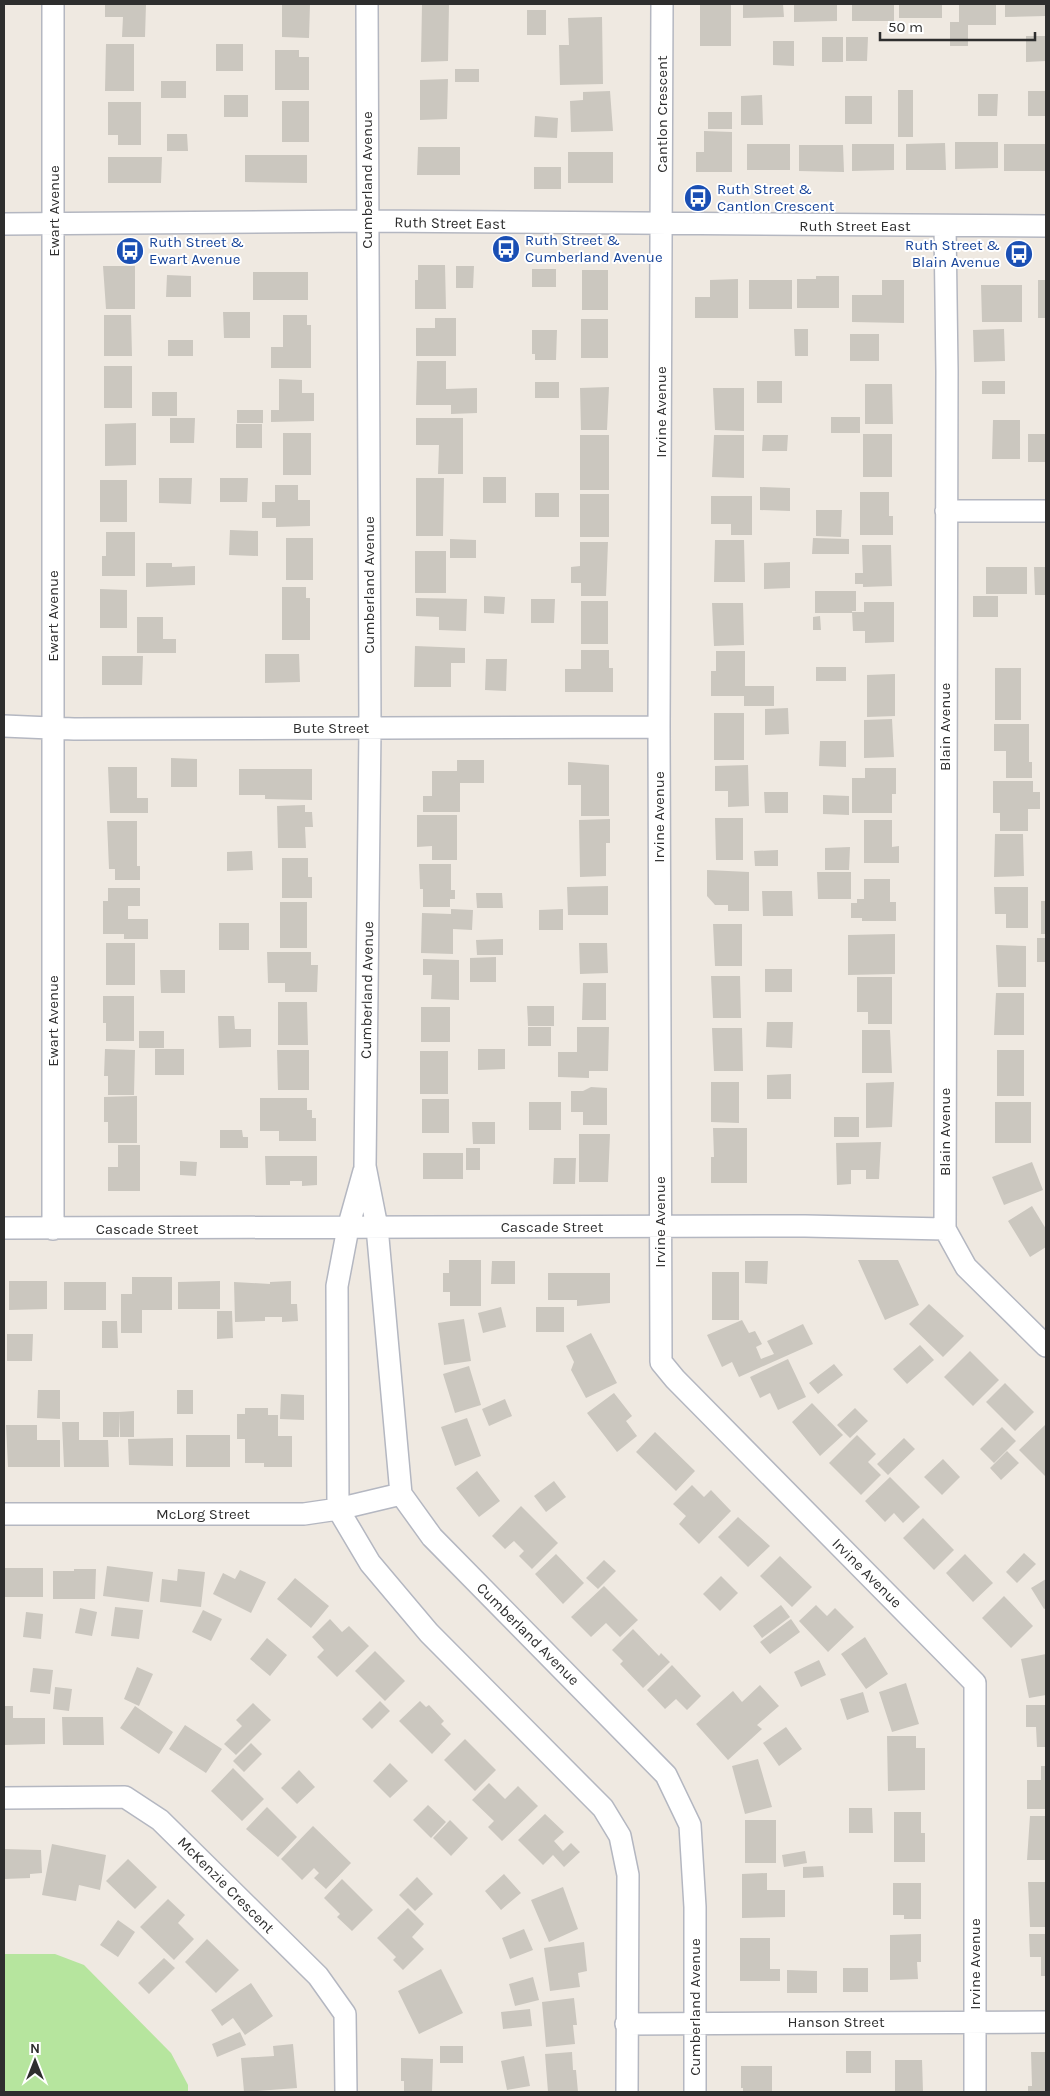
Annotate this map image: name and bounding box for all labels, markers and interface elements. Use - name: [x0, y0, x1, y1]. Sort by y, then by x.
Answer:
- scale bar: [880, 10, 1035, 42]
- text: 50 m: [888, 18, 923, 36]
- street label: Cantlon Crescent: [653, 55, 671, 173]
- street label: Cumberland Avenue: [358, 111, 376, 249]
- street label: Ewart Avenue: [45, 165, 63, 257]
- place label: Ruth Street & Cantlon Crescent: [717, 180, 835, 215]
- bus stop icon: Ruth Street & Cantlon Crescent: [683, 183, 713, 213]
- street label: Ruth Street East: [394, 213, 506, 233]
- street label: Ruth Street East: [799, 217, 911, 235]
- place label: Ruth Street & Cumberland Avenue: [525, 231, 663, 266]
- place label: Ruth Street & Ewart Avenue: [149, 233, 244, 268]
- bus stop icon: Ruth Street & Cumberland Avenue: [491, 234, 521, 264]
- bus stop icon: Ruth Street & Ewart Avenue: [115, 236, 145, 266]
- place label: Ruth Street & Blain Avenue: [905, 236, 1000, 271]
- bus stop icon: Ruth Street & Blain Avenue: [1004, 239, 1034, 269]
- street label: Irvine Avenue: [652, 366, 670, 458]
- street label: Cumberland Avenue: [360, 516, 378, 654]
- street label: Ewart Avenue: [44, 570, 62, 662]
- street label: Blain Avenue: [936, 683, 954, 771]
- street label: Bute Street: [293, 719, 370, 737]
- street label: Irvine Avenue: [650, 771, 668, 863]
- street label: Cumberland Avenue: [357, 921, 377, 1059]
- street label: Ewart Avenue: [44, 975, 62, 1067]
- street label: Blain Avenue: [936, 1088, 954, 1176]
- street label: Irvine Avenue: [651, 1176, 669, 1268]
- street label: Cascade Street: [501, 1218, 604, 1236]
- street label: Cascade Street: [96, 1220, 199, 1238]
- street label: McLorg Street: [156, 1505, 250, 1523]
- street label: Irvine Avenue: [828, 1534, 906, 1612]
- street label: Cumberland Avenue: [473, 1579, 583, 1689]
- street label: McKenzie Crescent: [174, 1833, 278, 1937]
- street label: Irvine Avenue: [966, 1918, 984, 2010]
- street label: Cumberland Avenue: [686, 1938, 704, 2076]
- street label: Hanson Street: [787, 2013, 885, 2031]
- north arrow: [10, 2036, 60, 2086]
- text: N: [30, 2040, 40, 2057]

